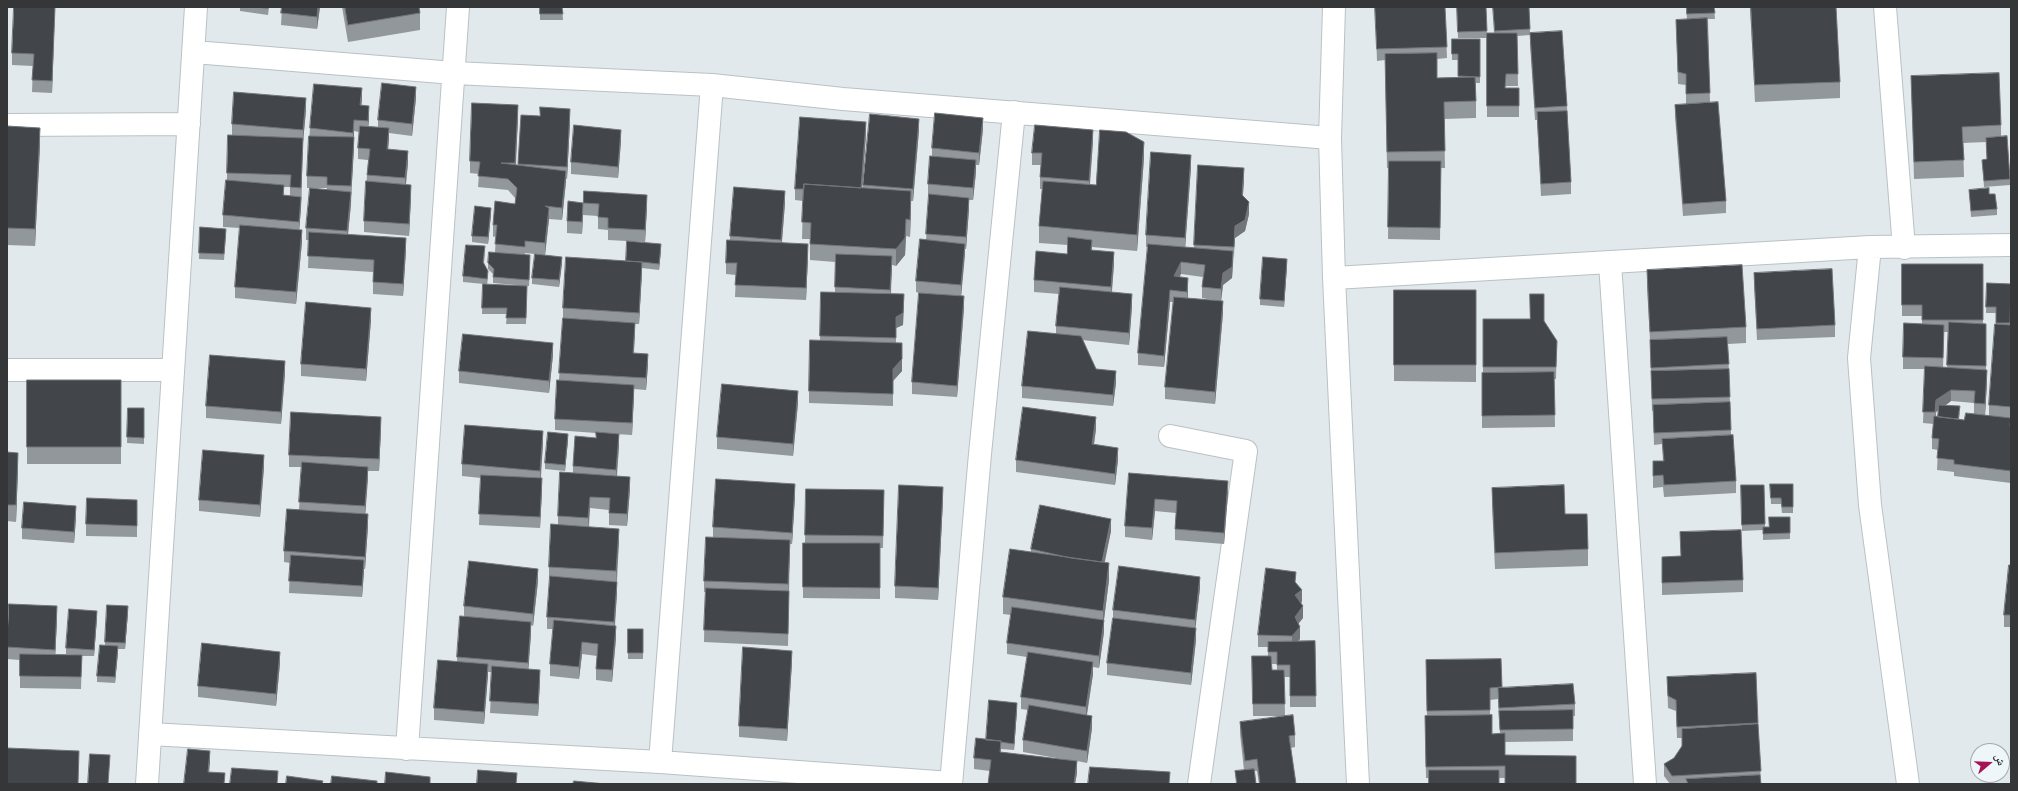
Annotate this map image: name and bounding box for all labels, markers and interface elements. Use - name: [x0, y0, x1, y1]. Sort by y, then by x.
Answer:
- north arrow: [1970, 743, 2010, 783]
- text: ش: [1993, 752, 2009, 767]

